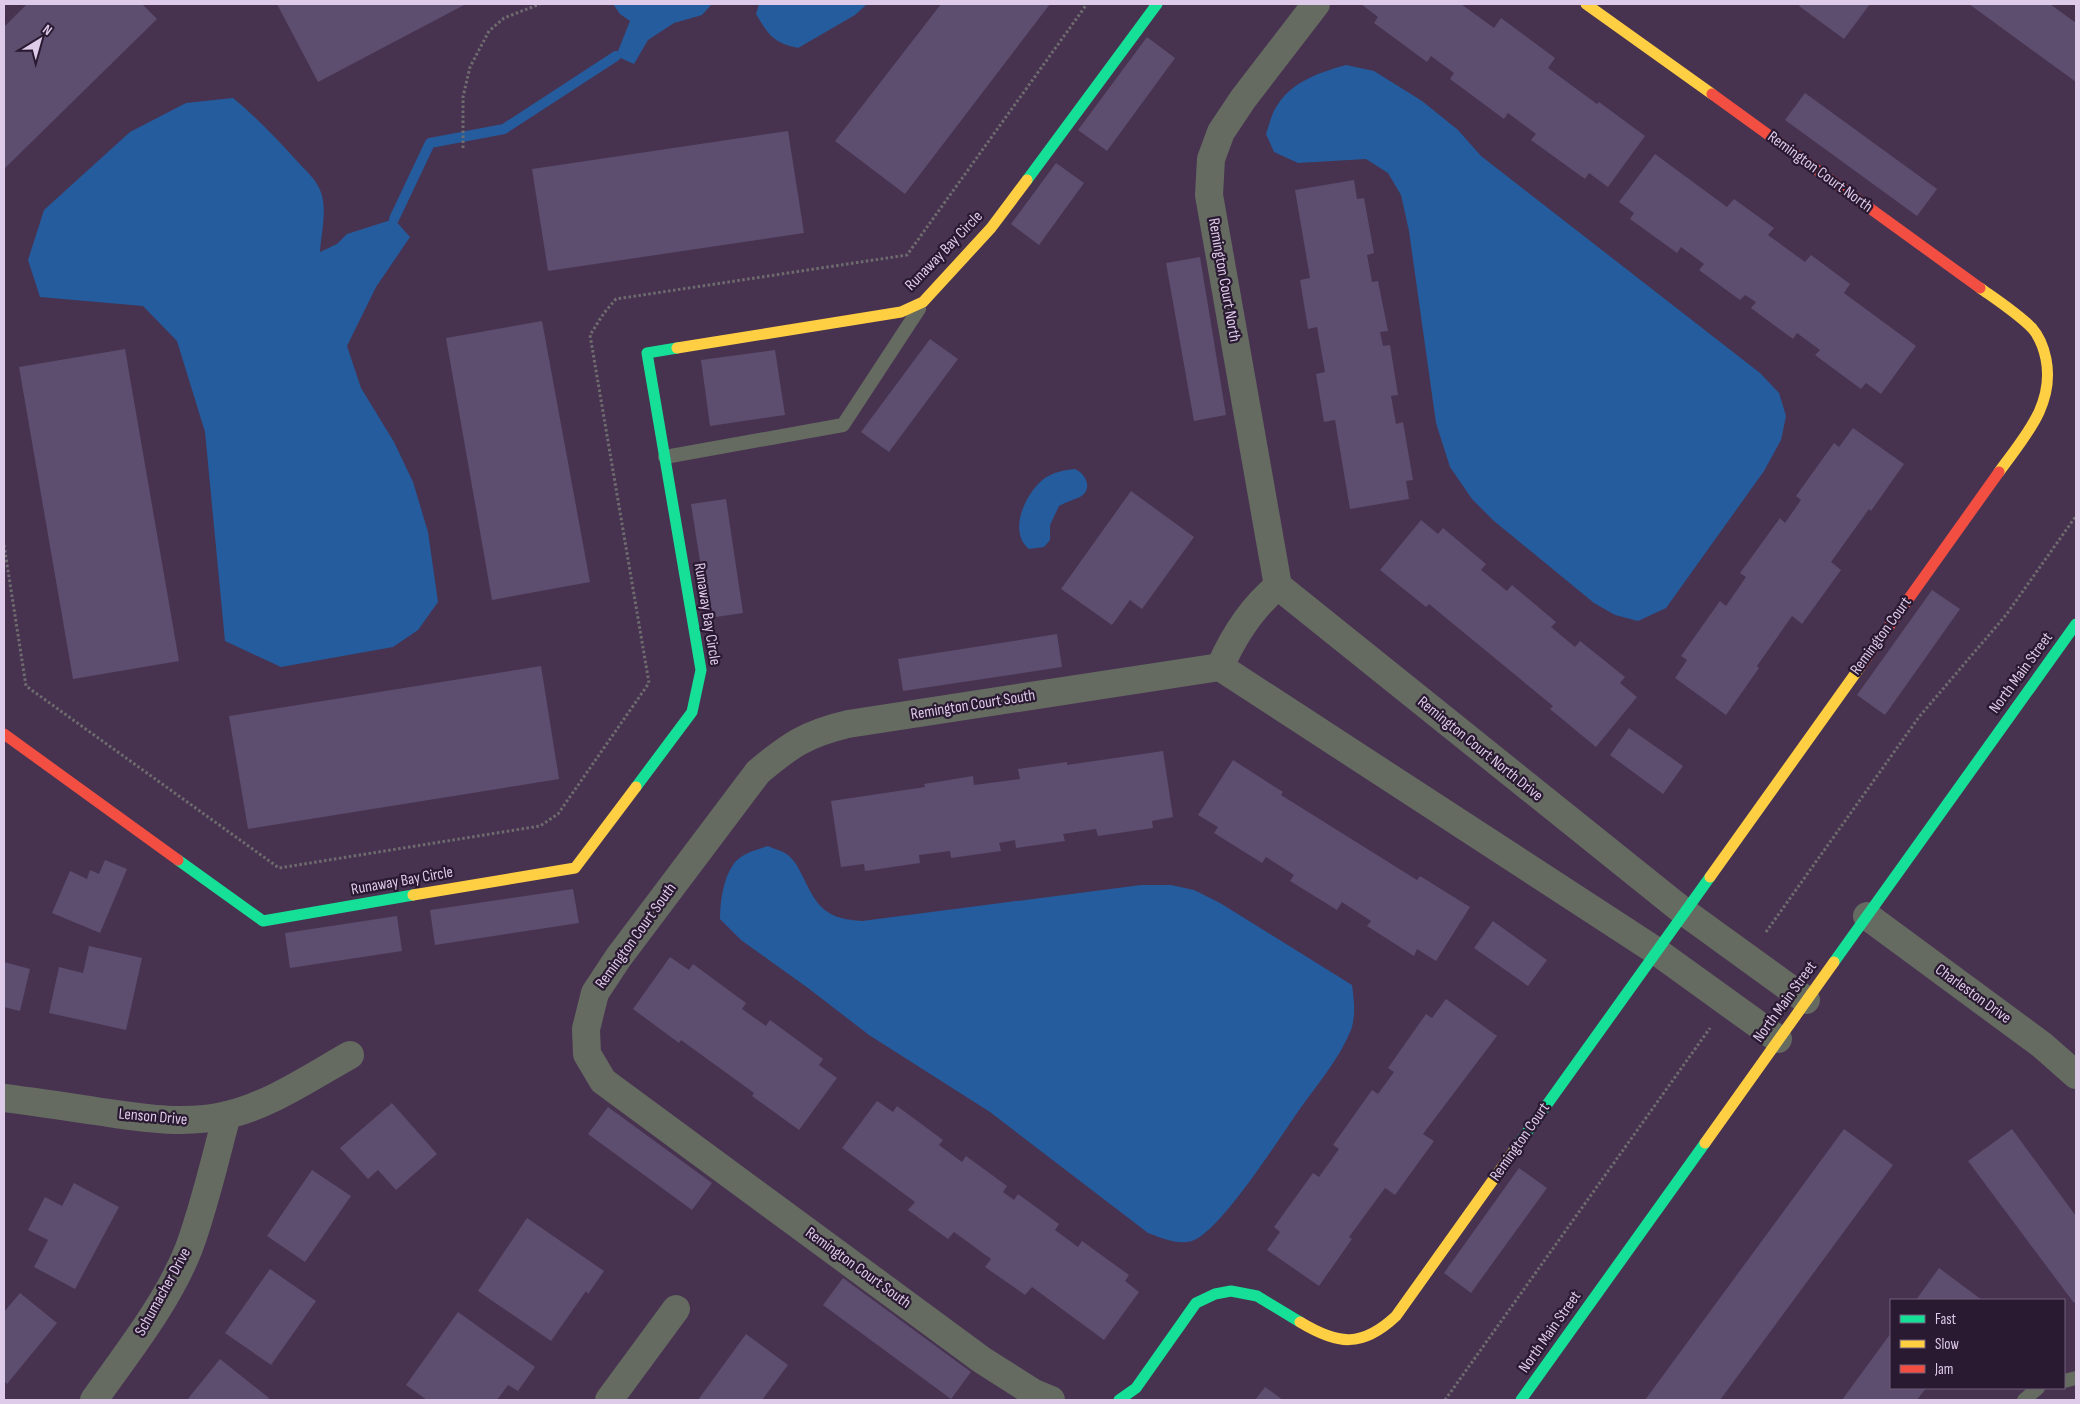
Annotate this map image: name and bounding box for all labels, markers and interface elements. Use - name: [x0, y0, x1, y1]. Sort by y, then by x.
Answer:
- north arrow: [15, 15, 65, 65]
- text: N: [39, 21, 56, 39]
- street label: Remington Court North: [1764, 127, 1876, 217]
- street label: Runaway Bay Circle: [901, 207, 987, 295]
- street label: Remington Court North: [1204, 217, 1244, 343]
- street label: Runaway Bay Circle: [690, 561, 724, 667]
- street label: Remington Court: [1846, 593, 1916, 679]
- street label: North Main Street: [1985, 629, 2057, 717]
- street label: Remington Court South: [909, 686, 1037, 724]
- street label: Remington Court North Drive: [1413, 693, 1547, 805]
- street label: Runaway Bay Circle: [349, 863, 455, 899]
- street label: Remington Court South: [591, 879, 681, 993]
- street label: North Main Street: [1749, 958, 1821, 1046]
- street label: Charleston Drive: [1931, 960, 2015, 1028]
- street label: Remington Court: [1486, 1099, 1554, 1185]
- street label: Lenson Drive: [118, 1105, 188, 1129]
- street label: Remington Court South: [801, 1223, 915, 1313]
- street label: Schumacher Drive: [131, 1245, 195, 1339]
- street label: North Main Street: [1515, 1287, 1585, 1377]
- legend: [1890, 1299, 2065, 1389]
- text: Fast: [1935, 1310, 1957, 1329]
- text: Slow: [1935, 1335, 1959, 1354]
- text: Jam: [1934, 1360, 1953, 1379]

